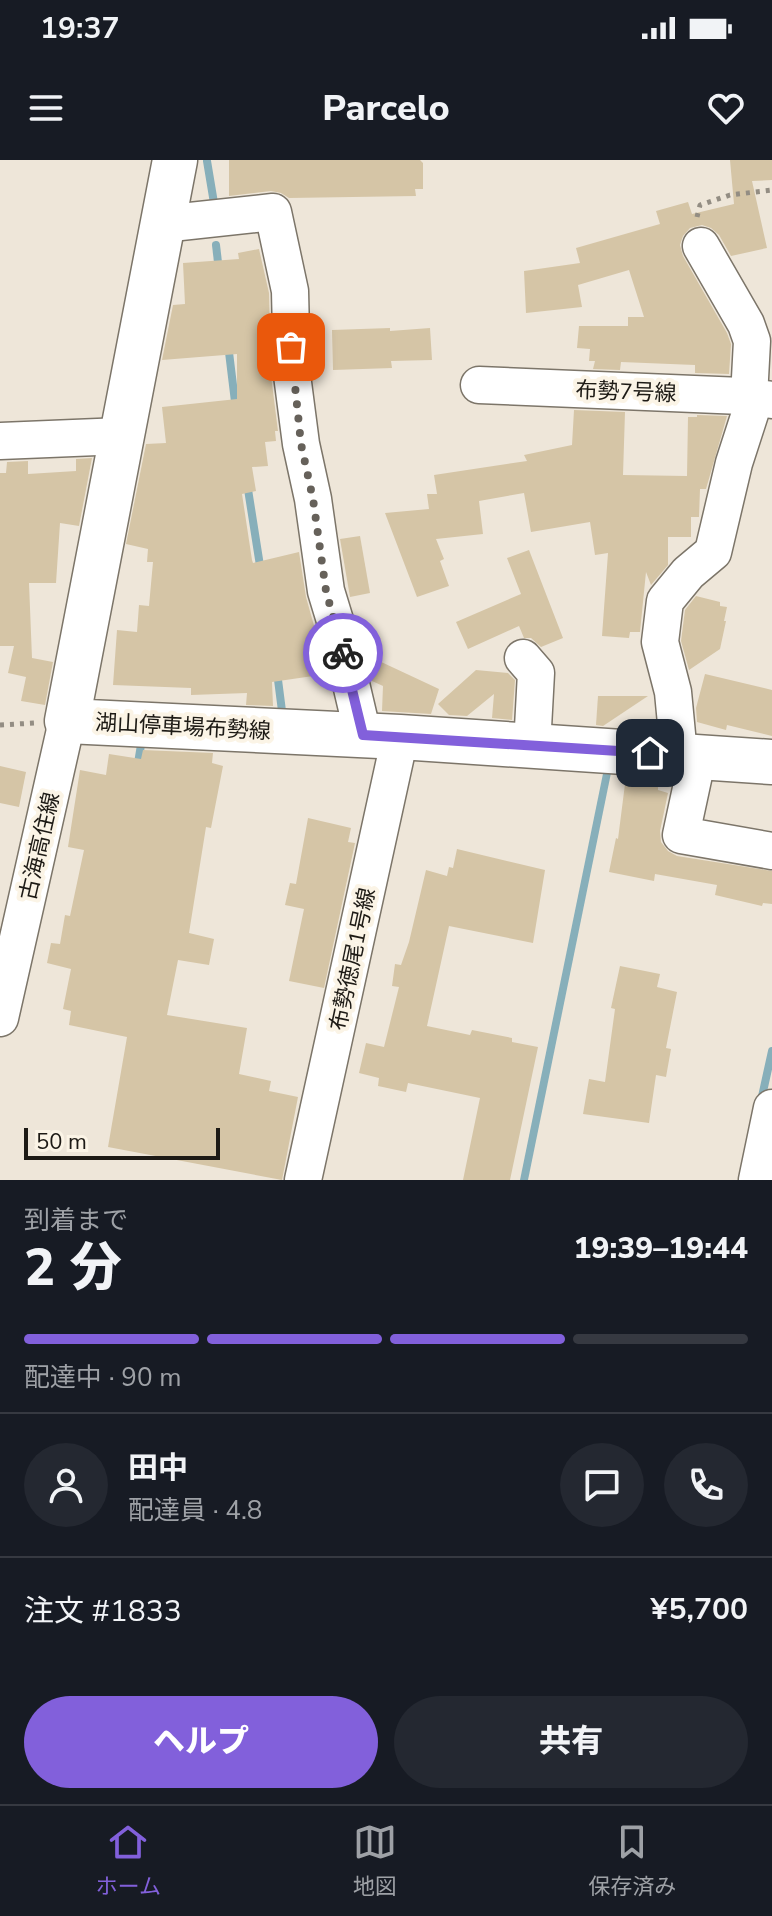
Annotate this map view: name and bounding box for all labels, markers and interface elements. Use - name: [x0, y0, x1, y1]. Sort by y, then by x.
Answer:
- text: 19:37: [40, 8, 119, 49]
- text: Parcelo: [322, 84, 450, 133]
- icon: menu: [24, 86, 68, 130]
- icon: heart: [704, 86, 748, 130]
- pin: [257, 313, 325, 381]
- icon: bag: [269, 325, 313, 369]
- street label: 布勢7号線: [575, 375, 677, 409]
- courier: [303, 613, 383, 693]
- icon: bike: [321, 631, 365, 675]
- street label: 湖山停車場布勢線: [94, 707, 272, 747]
- pin: [616, 719, 684, 787]
- icon: home: [628, 731, 672, 775]
- street label: 古海高住線: [13, 789, 67, 903]
- street label: 布勢徳尾1号線: [323, 885, 383, 1033]
- scale bar: [24, 1124, 220, 1160]
- text: 50 m: [36, 1127, 87, 1157]
- text: 到着まで: [24, 1203, 128, 1238]
- text: 19:39–19:44: [573, 1228, 748, 1269]
- text: 2 分: [24, 1232, 122, 1303]
- text: 配達中 · 90 m: [24, 1360, 181, 1395]
- button: person: [24, 1443, 108, 1527]
- button: chat: [560, 1443, 644, 1527]
- button: phone: [664, 1443, 748, 1527]
- text: 田中: [128, 1448, 188, 1489]
- text: 配達員 · 4.8: [128, 1493, 262, 1528]
- text: ¥5,700: [651, 1589, 748, 1630]
- text: 注文 #1833: [24, 1591, 182, 1632]
- button: ヘルプ: [24, 1696, 378, 1788]
- button: 共有: [394, 1696, 748, 1788]
- tab: ホーム: [96, 1820, 161, 1902]
- tab: 地図: [353, 1820, 397, 1902]
- tab: 保存済み: [588, 1820, 676, 1902]

